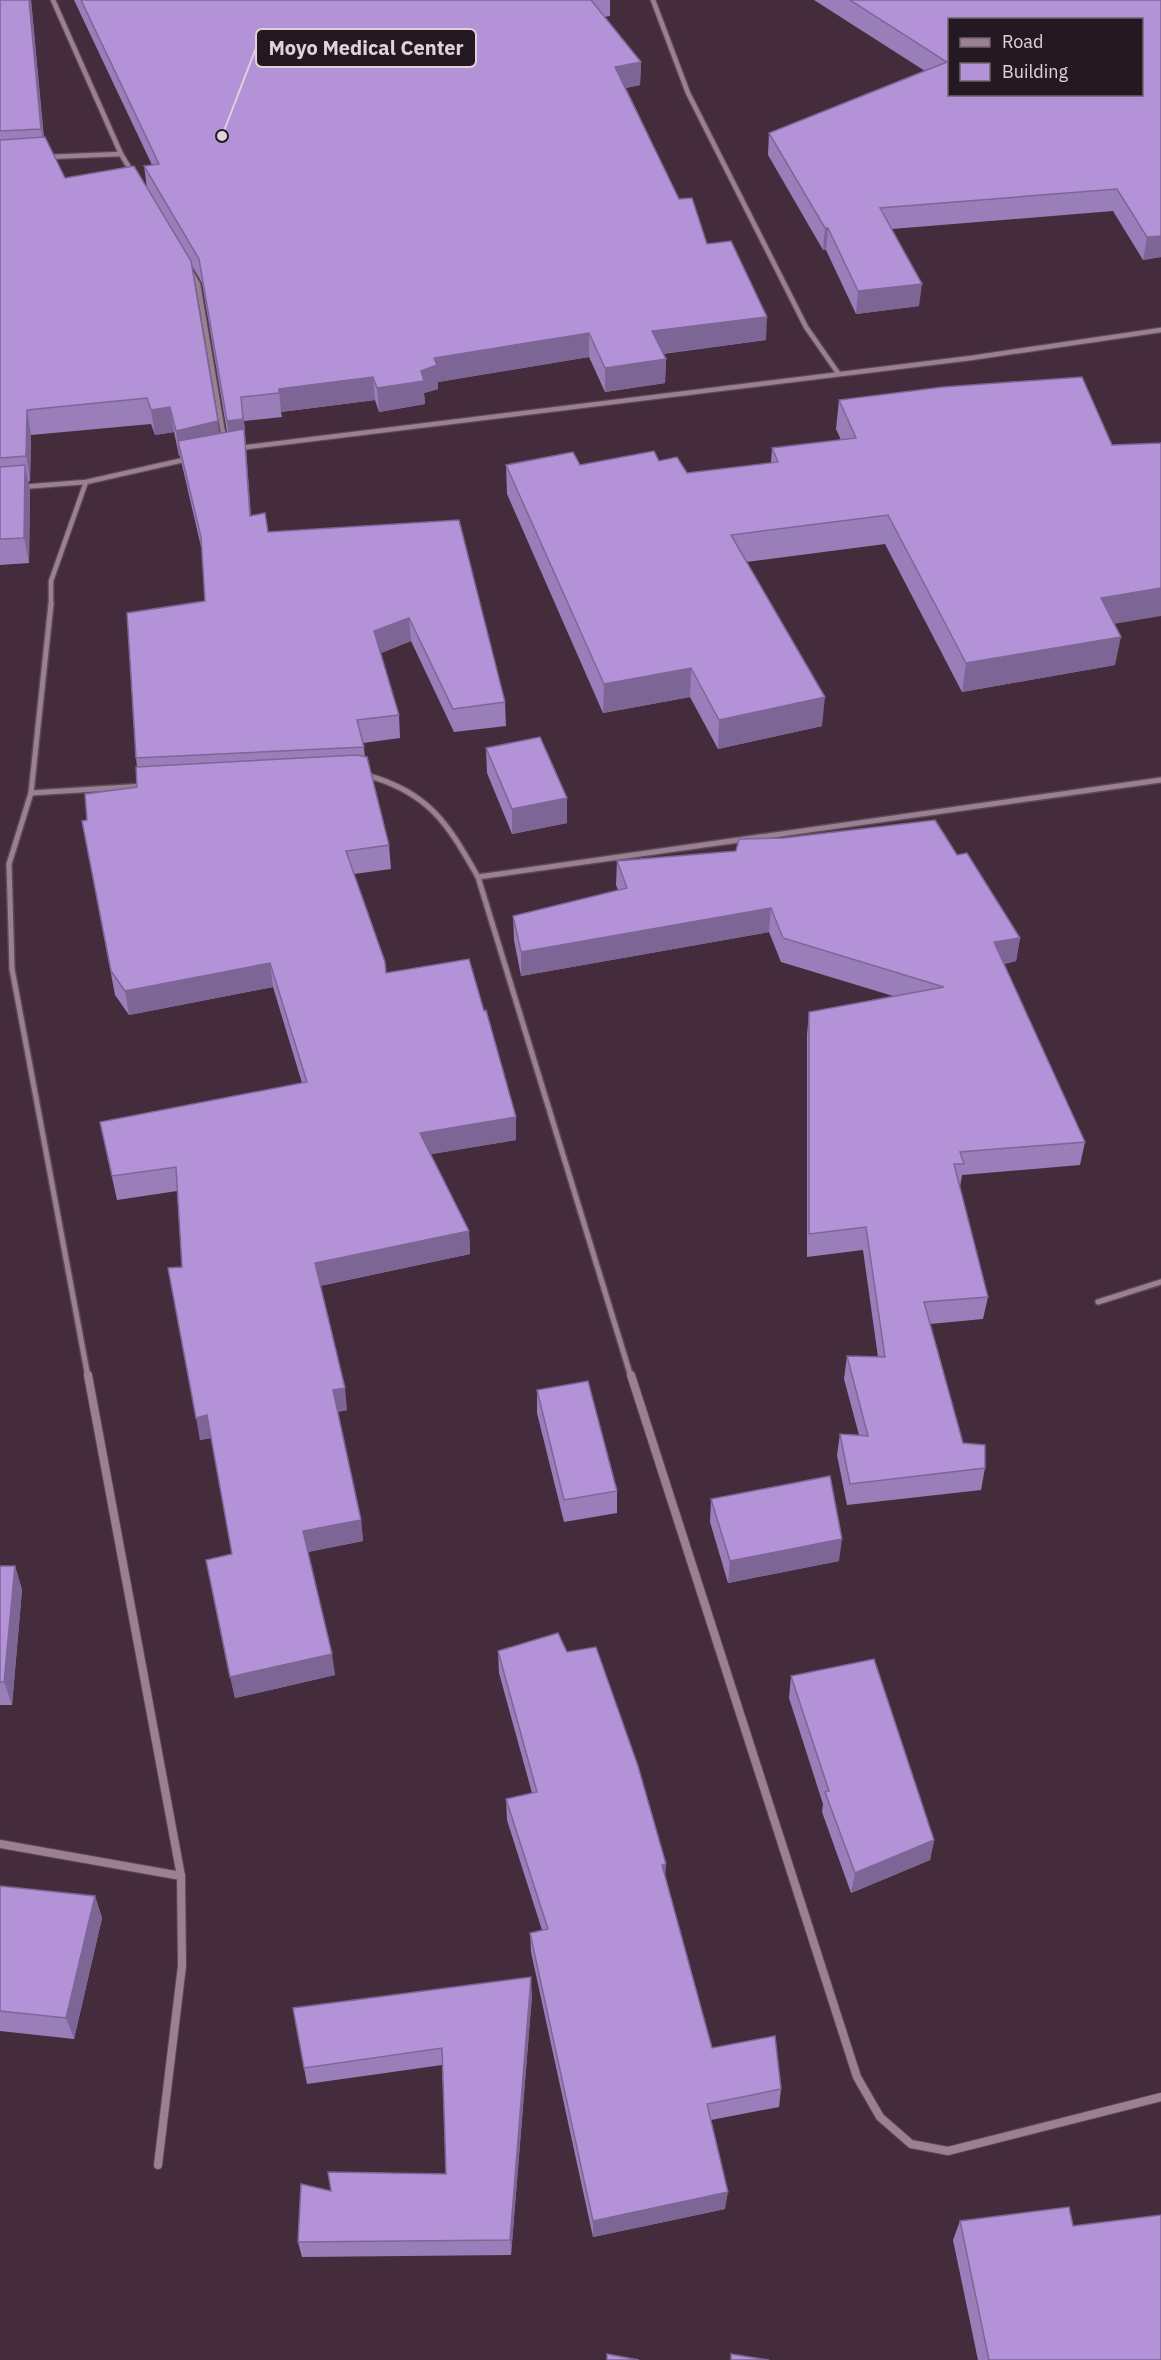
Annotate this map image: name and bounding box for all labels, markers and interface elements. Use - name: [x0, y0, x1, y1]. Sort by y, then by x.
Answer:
- legend: [948, 18, 1143, 96]
- callout: Moyo Medical Center: [256, 29, 476, 67]
- text: Road: [1002, 30, 1043, 53]
- text: Moyo Medical Center: [268, 34, 464, 61]
- text: Building: [1002, 60, 1069, 83]

